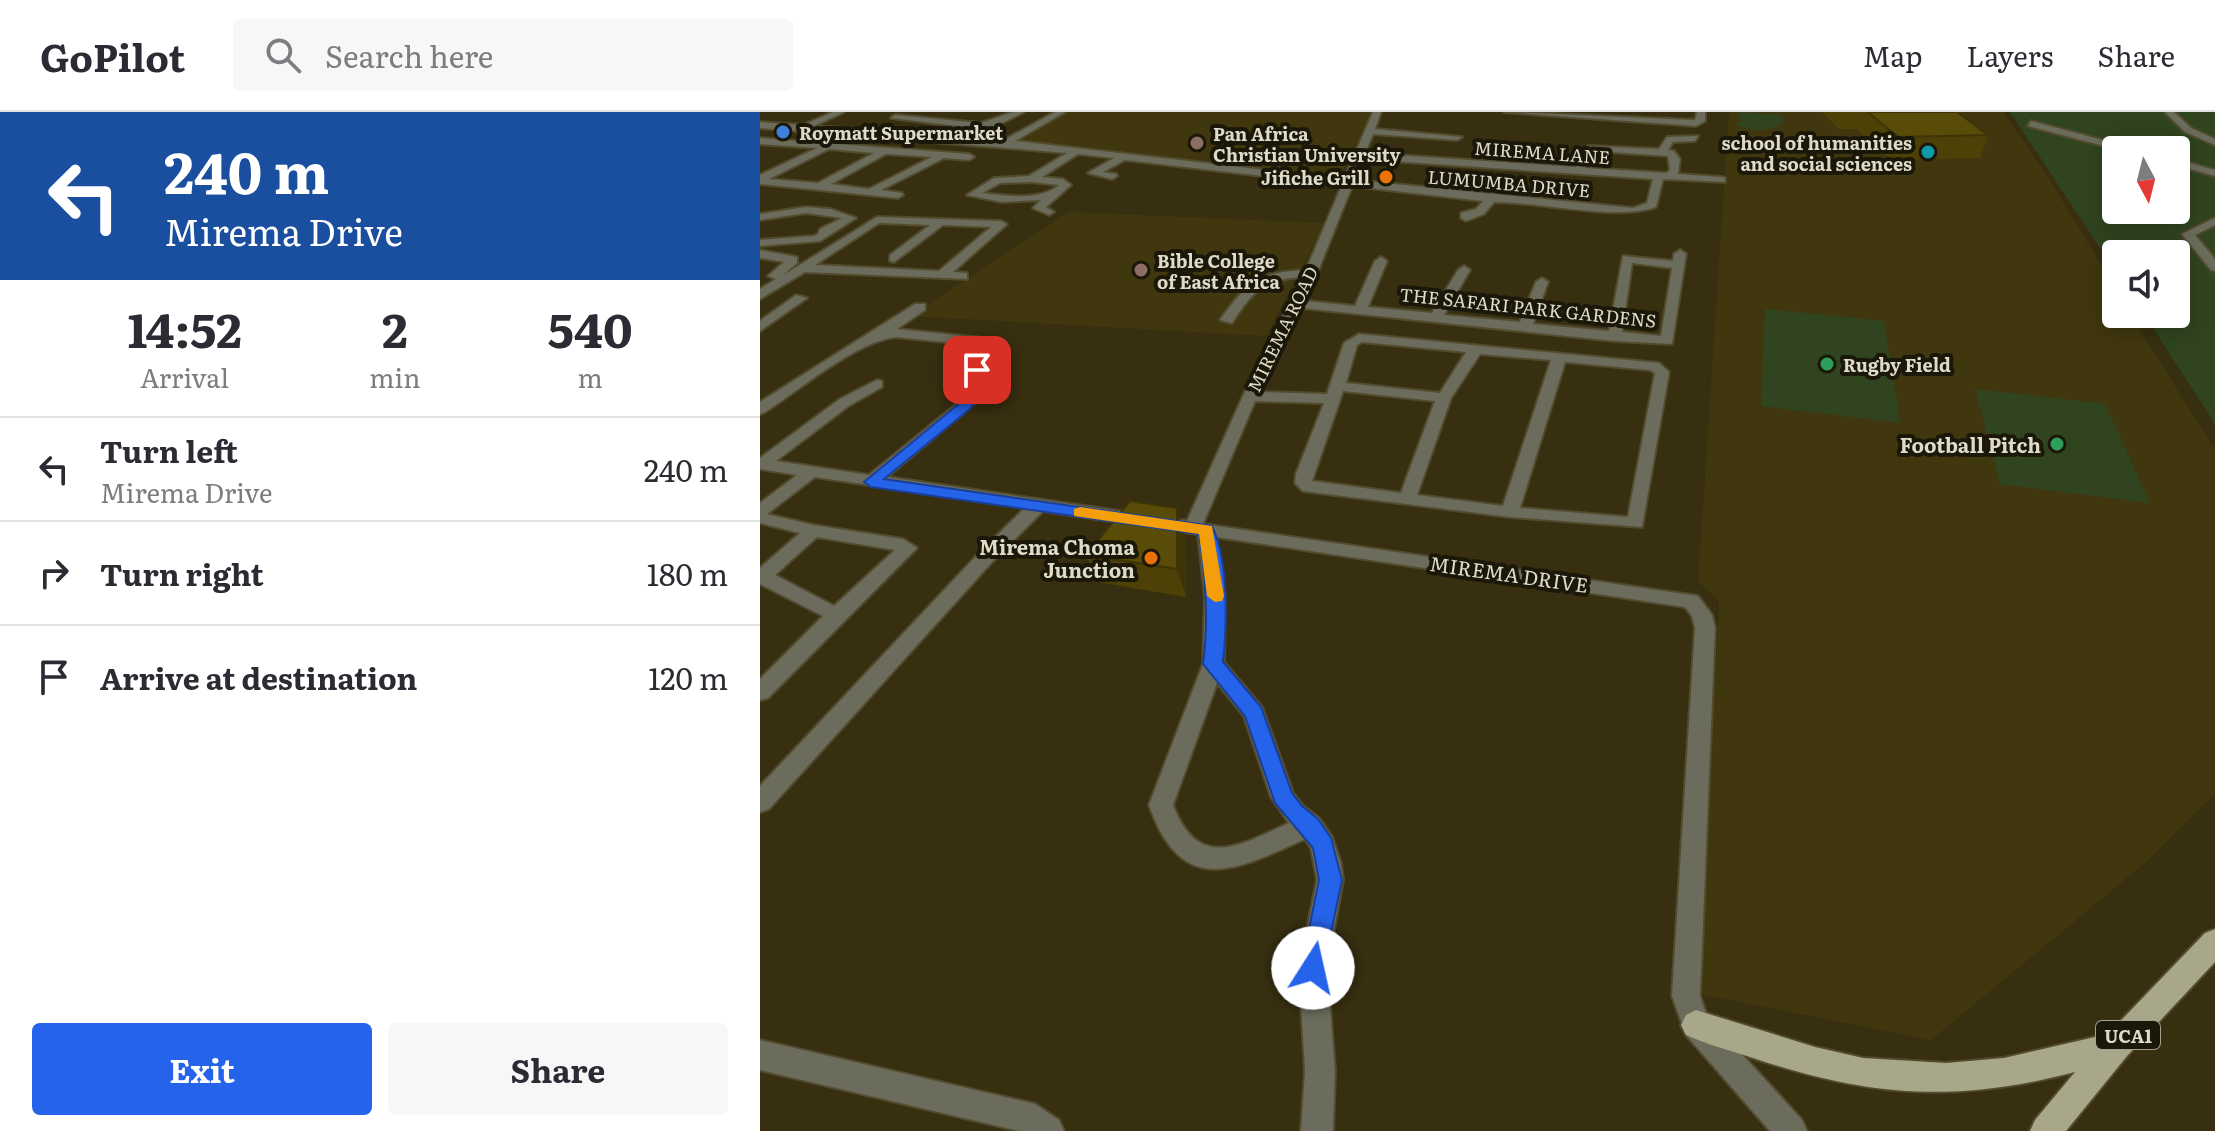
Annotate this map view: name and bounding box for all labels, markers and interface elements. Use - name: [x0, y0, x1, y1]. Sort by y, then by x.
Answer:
- search box: [233, 19, 793, 91]
- text: GoPilot: [40, 27, 185, 84]
- icon: search: [261, 33, 305, 77]
- text: Search here: [325, 33, 493, 77]
- text: Map: [1863, 34, 1922, 76]
- text: Layers: [1966, 34, 2053, 76]
- text: Share: [2097, 34, 2175, 76]
- place label: Roymatt Supermarket: [799, 119, 1003, 146]
- place label: Pan Africa Christian University: [1213, 120, 1401, 168]
- marker: Roymatt Supermarket: [774, 123, 792, 141]
- text: 240 m: [164, 128, 329, 211]
- place label: school of humanities and social sciences: [1722, 129, 1912, 177]
- marker: Pan Africa Christian University: [1188, 134, 1206, 152]
- street label: MIREMA LANE: [1473, 134, 1611, 170]
- north arrow: [2102, 136, 2190, 224]
- map controls: [2102, 136, 2190, 328]
- marker: school of humanities and social sciences: [1919, 143, 1937, 161]
- icon: left: [32, 144, 136, 248]
- street label: LUMUMBA DRIVE: [1427, 162, 1591, 204]
- place label: Jifiche Grill: [1261, 164, 1370, 191]
- marker: Jifiche Grill: [1377, 168, 1395, 186]
- text: Mirema Drive: [164, 204, 403, 257]
- button: sound: [2102, 240, 2190, 328]
- place label: Bible College of East Africa: [1157, 247, 1281, 295]
- marker: Bible College of East Africa: [1132, 261, 1150, 279]
- street label: MIREMA ROAD: [1240, 262, 1324, 396]
- street label: THE SAFARI PARK GARDENS: [1398, 280, 1658, 334]
- text: 14:52: [128, 292, 242, 363]
- text: 2: [382, 292, 408, 363]
- text: 540: [548, 292, 632, 363]
- pin: [943, 336, 1011, 404]
- icon: arrive: [955, 348, 999, 392]
- place label: Rugby Field: [1843, 351, 1951, 378]
- marker: Rugby Field: [1818, 355, 1836, 373]
- text: Arrival: [140, 357, 229, 396]
- text: min: [369, 357, 420, 396]
- text: m: [578, 357, 603, 396]
- text: Turn left: [100, 428, 238, 472]
- place label: Football Pitch: [1900, 429, 2041, 459]
- marker: Football Pitch: [2048, 435, 2066, 453]
- icon: left: [32, 447, 76, 491]
- text: 240 m: [644, 447, 728, 491]
- text: Mirema Drive: [100, 472, 272, 511]
- place label: Mirema Choma Junction: [979, 531, 1135, 584]
- street label: MIREMA DRIVE: [1428, 547, 1590, 599]
- marker: Mirema Choma Junction: [1142, 549, 1160, 567]
- icon: right: [32, 551, 76, 595]
- text: Turn right: [100, 551, 264, 595]
- text: 180 m: [647, 551, 728, 595]
- icon: arrive: [32, 655, 76, 699]
- text: Arrive at destination: [100, 655, 417, 699]
- text: 120 m: [648, 655, 728, 699]
- position arrow: [1271, 926, 1355, 1010]
- road number: UCA1: [2096, 1021, 2160, 1049]
- button: Exit: [32, 1023, 372, 1115]
- button: Share: [388, 1023, 728, 1115]

